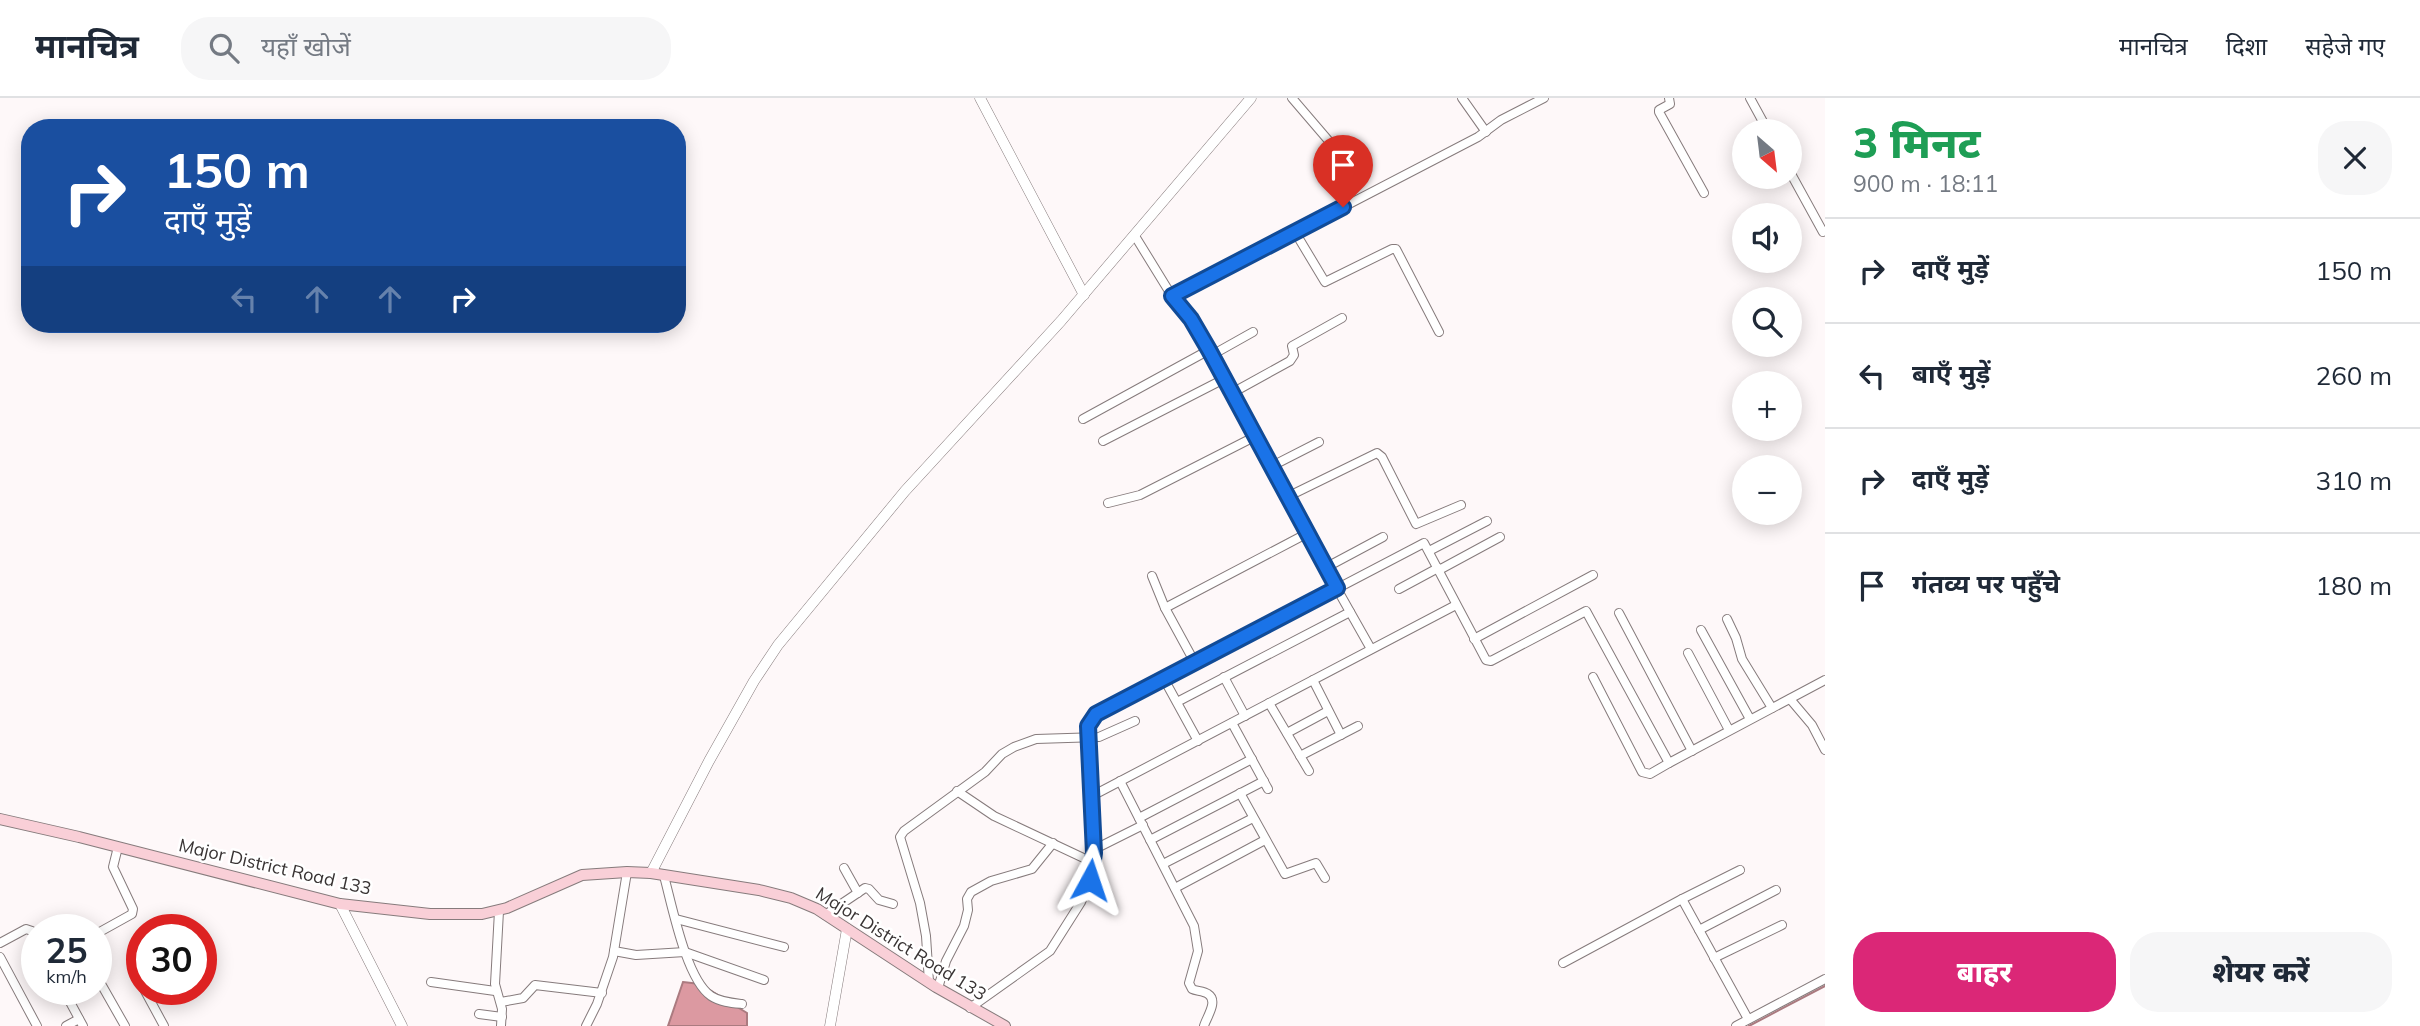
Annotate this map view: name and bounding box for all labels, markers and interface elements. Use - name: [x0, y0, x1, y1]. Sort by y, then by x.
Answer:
- search box: [181, 17, 671, 80]
- text: मानचित्र: [35, 25, 139, 66]
- icon: search: [205, 29, 243, 67]
- text: यहाँ खोजें: [261, 30, 351, 63]
- text: मानचित्र: [2119, 31, 2188, 61]
- text: दिशा: [2226, 31, 2267, 61]
- text: सहेजे गए: [2305, 31, 2385, 61]
- text: 3 मिनट: [1853, 116, 1980, 169]
- north arrow: [1732, 119, 1802, 189]
- map controls: [1732, 119, 1802, 525]
- button: close: [2318, 121, 2392, 195]
- pin: [1313, 135, 1373, 207]
- text: 150 m: [164, 139, 310, 200]
- icon: arrive: [1324, 146, 1362, 184]
- icon: right: [49, 147, 140, 238]
- text: 900 m · 18:11: [1853, 169, 1998, 198]
- text: दाएँ मुड़ें: [164, 200, 252, 240]
- button: sound: [1732, 203, 1802, 273]
- icon: right: [1853, 252, 1891, 290]
- text: दाएँ मुड़ें: [1912, 252, 1989, 285]
- text: 150 m: [2316, 254, 2392, 287]
- icon: left: [225, 280, 263, 318]
- icon: ahead: [298, 280, 336, 318]
- icon: ahead: [371, 280, 409, 318]
- icon: right: [444, 280, 482, 318]
- button: search: [1732, 287, 1802, 357]
- icon: left: [1853, 357, 1891, 395]
- text: बाएँ मुड़ें: [1912, 357, 1990, 390]
- text: 260 m: [2316, 359, 2392, 392]
- button: +: [1732, 371, 1802, 441]
- button: −: [1732, 455, 1802, 525]
- icon: right: [1853, 462, 1891, 500]
- text: दाएँ मुड़ें: [1912, 462, 1989, 495]
- text: 310 m: [2316, 464, 2392, 497]
- icon: arrive: [1853, 567, 1891, 605]
- text: गंतव्य पर पहुँचे: [1912, 567, 2060, 600]
- text: 180 m: [2316, 569, 2392, 602]
- street label: Major District Road 133: [177, 833, 374, 900]
- position arrow: [1053, 843, 1127, 917]
- street label: Major District Road 133: [812, 882, 991, 1005]
- speed limit sign: 30: [126, 914, 217, 1005]
- text: 25: [45, 928, 88, 972]
- button: बाहर: [1853, 932, 2116, 1012]
- button: शेयर करें: [2130, 932, 2392, 1012]
- text: km/h: [46, 965, 87, 988]

